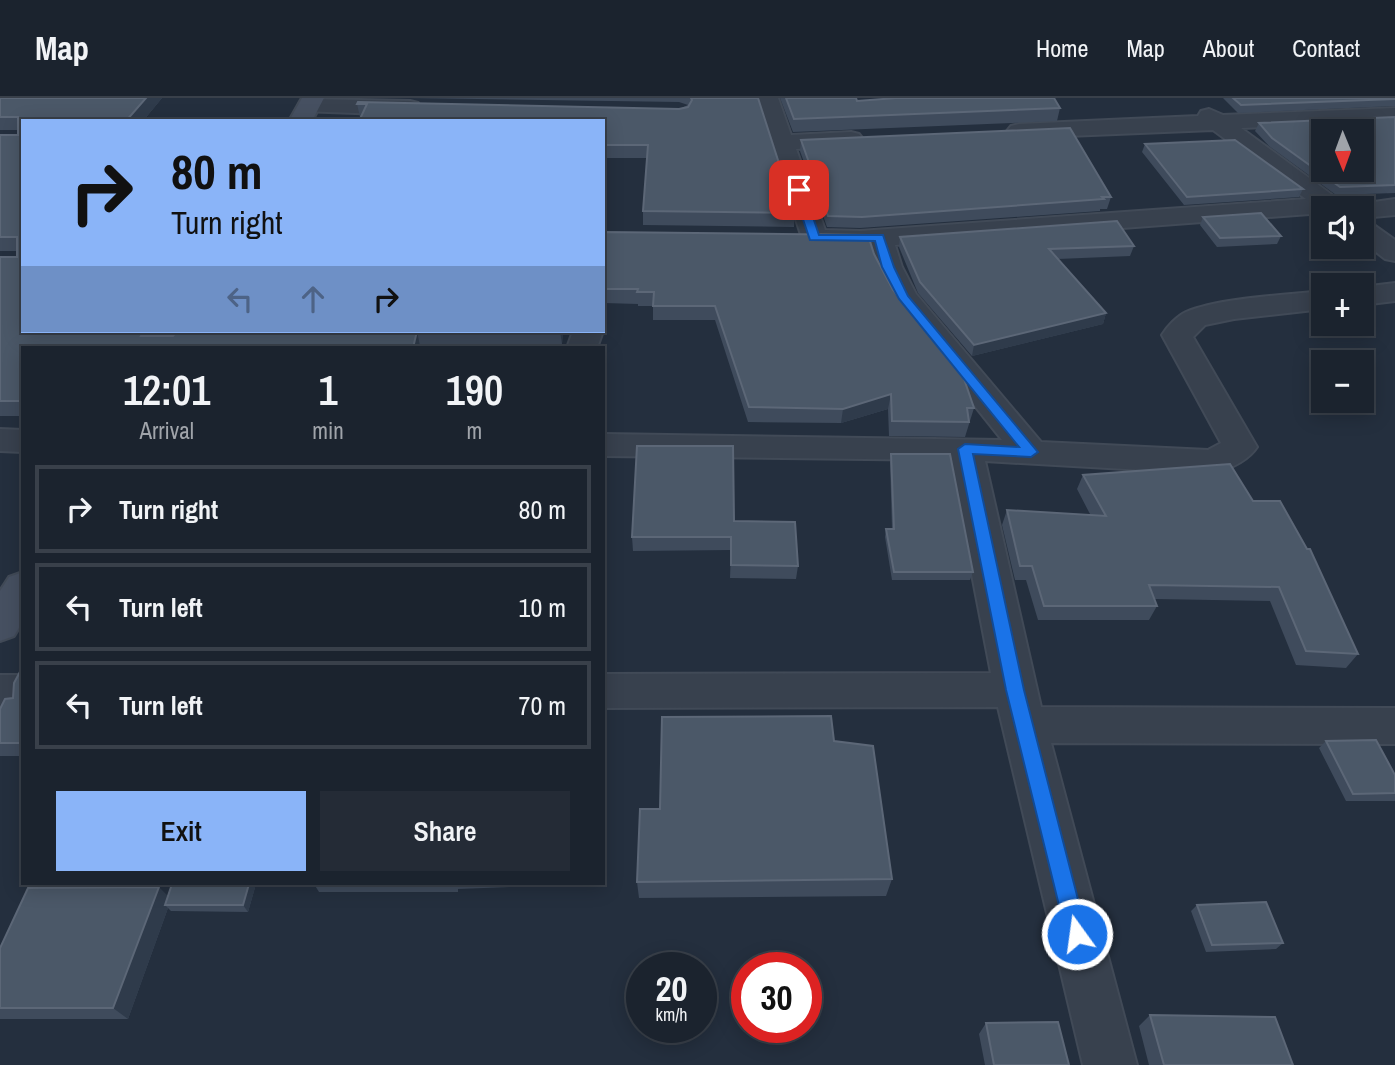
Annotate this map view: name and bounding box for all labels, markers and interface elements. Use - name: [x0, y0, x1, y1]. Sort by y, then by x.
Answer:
- text: Map: [35, 26, 89, 70]
- text: Home: [1036, 32, 1088, 64]
- text: Map: [1126, 32, 1165, 64]
- text: About: [1203, 32, 1254, 64]
- text: Contact: [1292, 32, 1360, 64]
- north arrow: [1311, 119, 1374, 182]
- map controls: [1311, 119, 1374, 413]
- text: 80 m: [171, 138, 263, 204]
- icon: right: [56, 147, 147, 238]
- pin: [769, 160, 829, 220]
- icon: arrive: [780, 171, 818, 209]
- button: sound: [1311, 196, 1374, 259]
- text: Turn right: [171, 201, 283, 244]
- button: +: [1311, 273, 1374, 336]
- icon: left: [221, 280, 259, 318]
- icon: ahead: [294, 280, 332, 318]
- icon: right: [367, 280, 405, 318]
- button: −: [1311, 350, 1374, 413]
- text: 12:01: [123, 362, 210, 418]
- text: 1: [318, 362, 338, 418]
- text: 190: [446, 362, 503, 418]
- text: Arrival: [139, 415, 194, 446]
- text: min: [312, 415, 344, 446]
- text: m: [467, 415, 482, 446]
- icon: right: [60, 490, 98, 528]
- text: Turn right: [119, 492, 218, 527]
- text: 80 m: [519, 492, 566, 527]
- icon: left: [60, 588, 98, 626]
- text: Turn left: [119, 590, 203, 625]
- text: 10 m: [519, 590, 566, 625]
- icon: left: [60, 686, 98, 724]
- text: Turn left: [119, 688, 203, 723]
- text: 70 m: [519, 688, 566, 723]
- button: Exit: [56, 791, 306, 871]
- button: Share: [320, 791, 570, 871]
- position arrow: [1040, 897, 1114, 971]
- speed limit sign: 30: [731, 952, 822, 1043]
- text: 20: [656, 965, 687, 1012]
- text: km/h: [656, 1002, 688, 1027]

